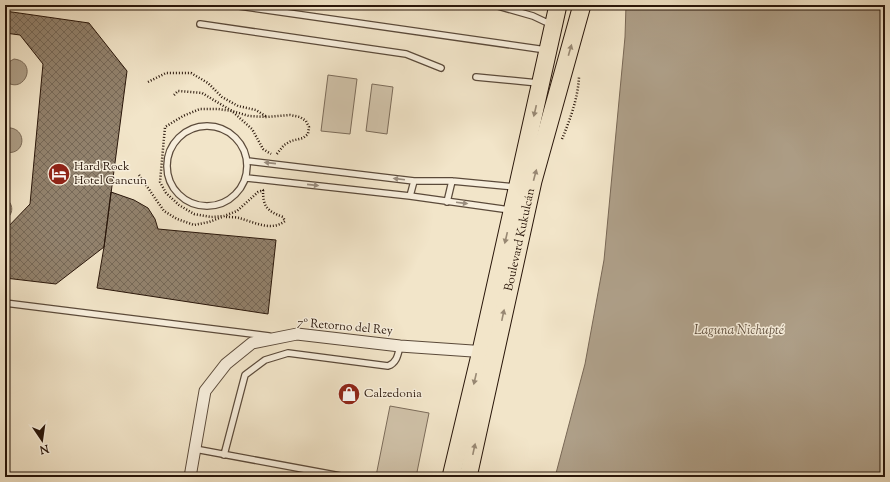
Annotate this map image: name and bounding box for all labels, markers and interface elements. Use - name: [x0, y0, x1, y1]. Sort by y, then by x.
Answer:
- one-way arrow: [567, 43, 573, 56]
- one-way arrow: [531, 105, 537, 118]
- place label: Hard Rock Hotel Cancun: [74, 158, 147, 190]
- one-way arrow: [264, 160, 276, 167]
- hotel icon: Hard Rock Hotel Cancun: [46, 161, 72, 187]
- one-way arrow: [532, 169, 538, 181]
- one-way arrow: [393, 176, 405, 182]
- one-way arrow: [307, 182, 319, 188]
- street label: Boulevard Kukulcán: [500, 186, 540, 293]
- one-way arrow: [456, 200, 468, 207]
- one-way arrow: [503, 232, 509, 244]
- one-way arrow: [501, 309, 507, 322]
- street label: 7º Retorno del Rey: [297, 314, 393, 340]
- water label: Laguna Nichupté: [694, 322, 785, 340]
- one-way arrow: [471, 373, 477, 385]
- shop icon: Calzedonia: [336, 381, 362, 407]
- place label: Calzedonia: [364, 385, 422, 403]
- north arrow: [22, 420, 62, 460]
- text: N: [38, 440, 51, 458]
- one-way arrow: [472, 443, 478, 456]

